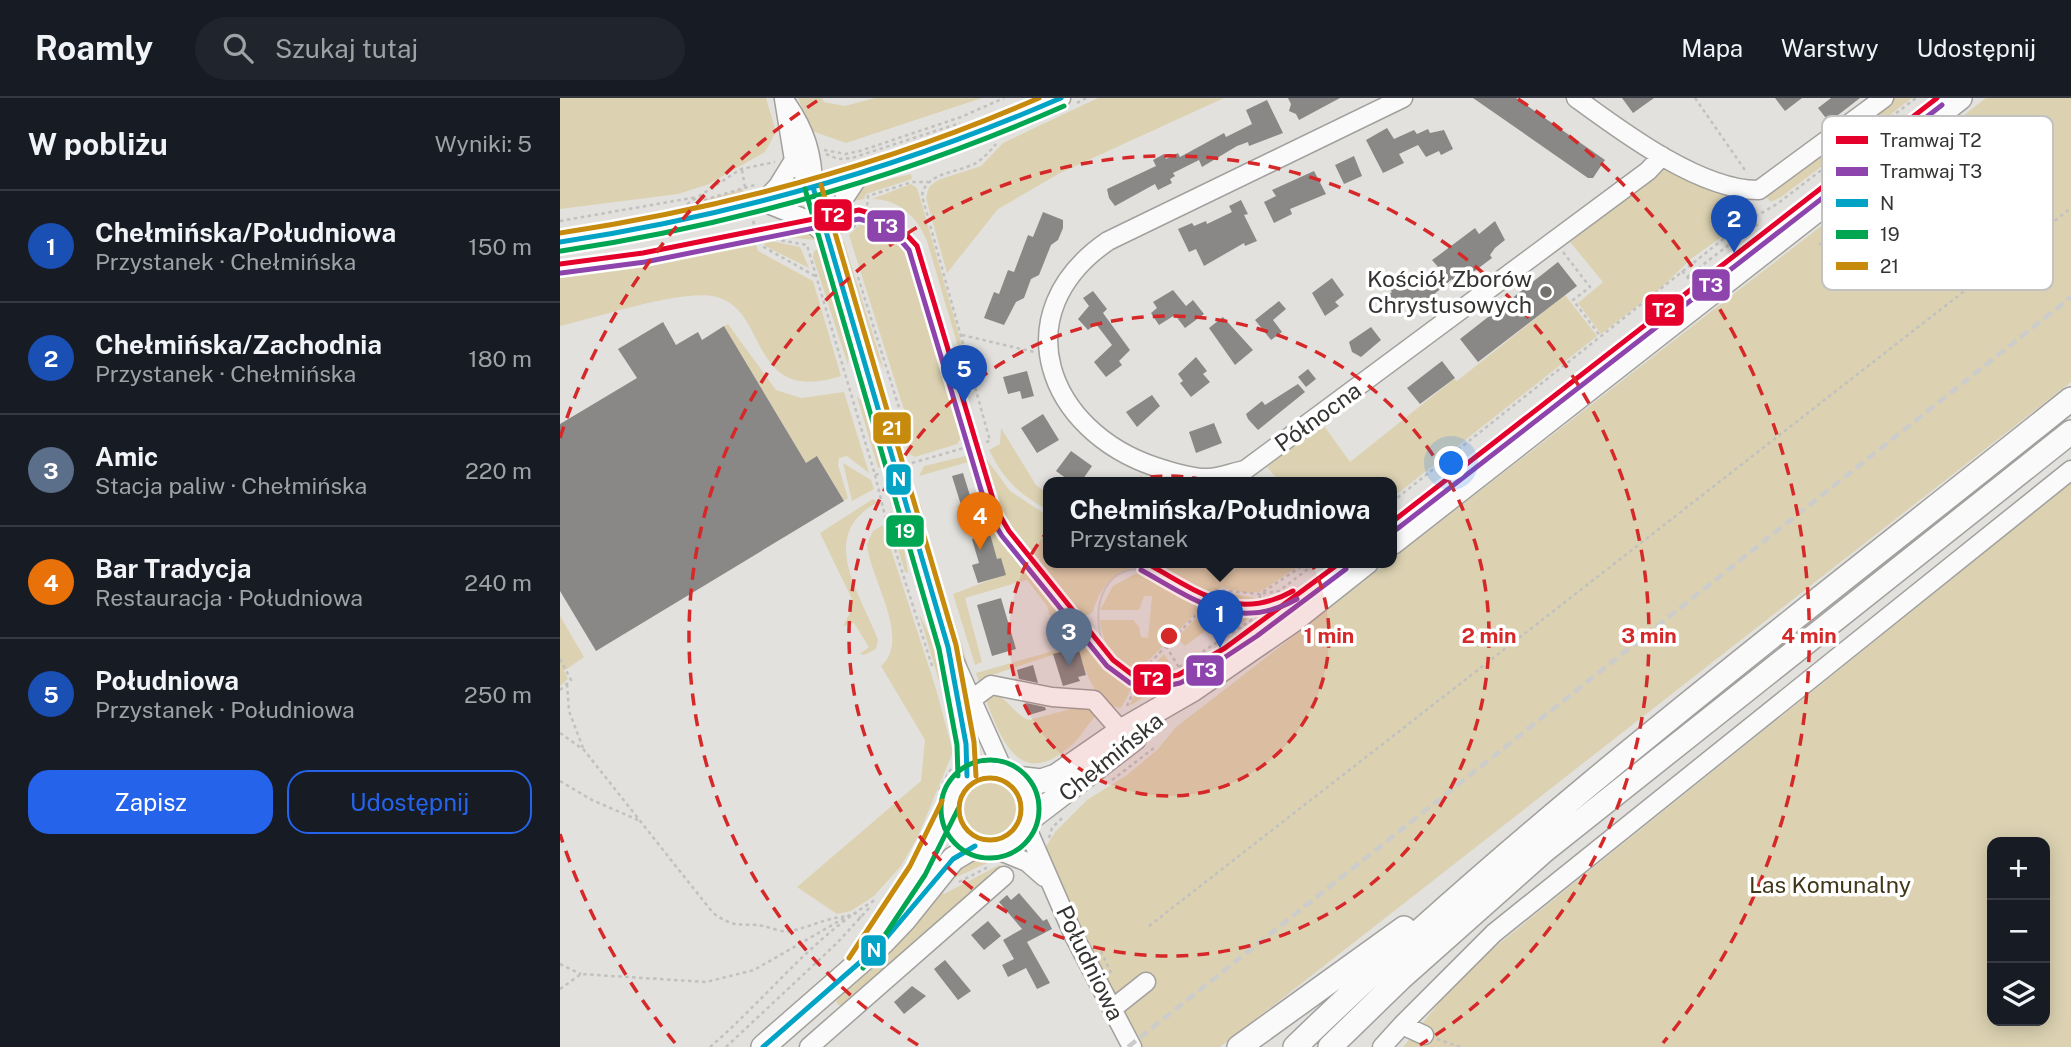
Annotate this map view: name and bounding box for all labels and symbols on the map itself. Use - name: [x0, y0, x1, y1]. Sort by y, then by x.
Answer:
- legend: [1822, 116, 2053, 290]
- text: Tramwaj T2: [1880, 129, 1982, 151]
- text: Tramwaj T3: [1880, 160, 1982, 182]
- text: N: [1880, 192, 1894, 214]
- pin: 2: [1711, 195, 1757, 253]
- line badge: T2: [813, 198, 853, 232]
- text: T2: [821, 204, 845, 226]
- line badge: T3: [866, 209, 906, 243]
- text: T3: [874, 215, 898, 237]
- text: 19: [1880, 223, 1900, 245]
- text: 21: [1880, 255, 1899, 277]
- place label: Kościół Zborów Chrystusowych: [1367, 265, 1532, 318]
- line badge: T3: [1691, 268, 1731, 302]
- text: T3: [1699, 274, 1723, 296]
- marker: Kościół Zborów Chrystusowych: [1538, 284, 1554, 300]
- line badge: T2: [1644, 293, 1685, 327]
- text: T2: [1652, 299, 1676, 321]
- pin: 5: [941, 345, 987, 403]
- street label: Północna: [1269, 376, 1366, 457]
- line badge: 21: [872, 411, 912, 445]
- text: 21: [882, 417, 902, 439]
- your location: [1434, 446, 1468, 480]
- line badge: N: [885, 463, 912, 496]
- text: N: [892, 468, 906, 490]
- pin: 4: [957, 492, 1003, 550]
- line badge: 19: [885, 514, 925, 548]
- text: 19: [895, 520, 915, 542]
- pin: 1: [1197, 590, 1243, 648]
- pin: 3: [1046, 608, 1092, 666]
- text: 1 min: [1304, 623, 1354, 648]
- text: 2 min: [1461, 623, 1517, 648]
- text: 3 min: [1621, 623, 1677, 648]
- text: 4 min: [1781, 623, 1837, 648]
- centre of rings: [1157, 624, 1181, 648]
- line badge: T3: [1185, 654, 1225, 687]
- text: T3: [1193, 659, 1217, 681]
- line badge: T2: [1132, 663, 1172, 696]
- text: T2: [1140, 668, 1164, 690]
- street label: Chełmińska: [1053, 706, 1168, 807]
- park label: Las Komunalny: [1749, 871, 1911, 898]
- street label: Południowa: [1051, 901, 1130, 1025]
- line badge: N: [860, 934, 887, 967]
- text: N: [867, 939, 881, 961]

